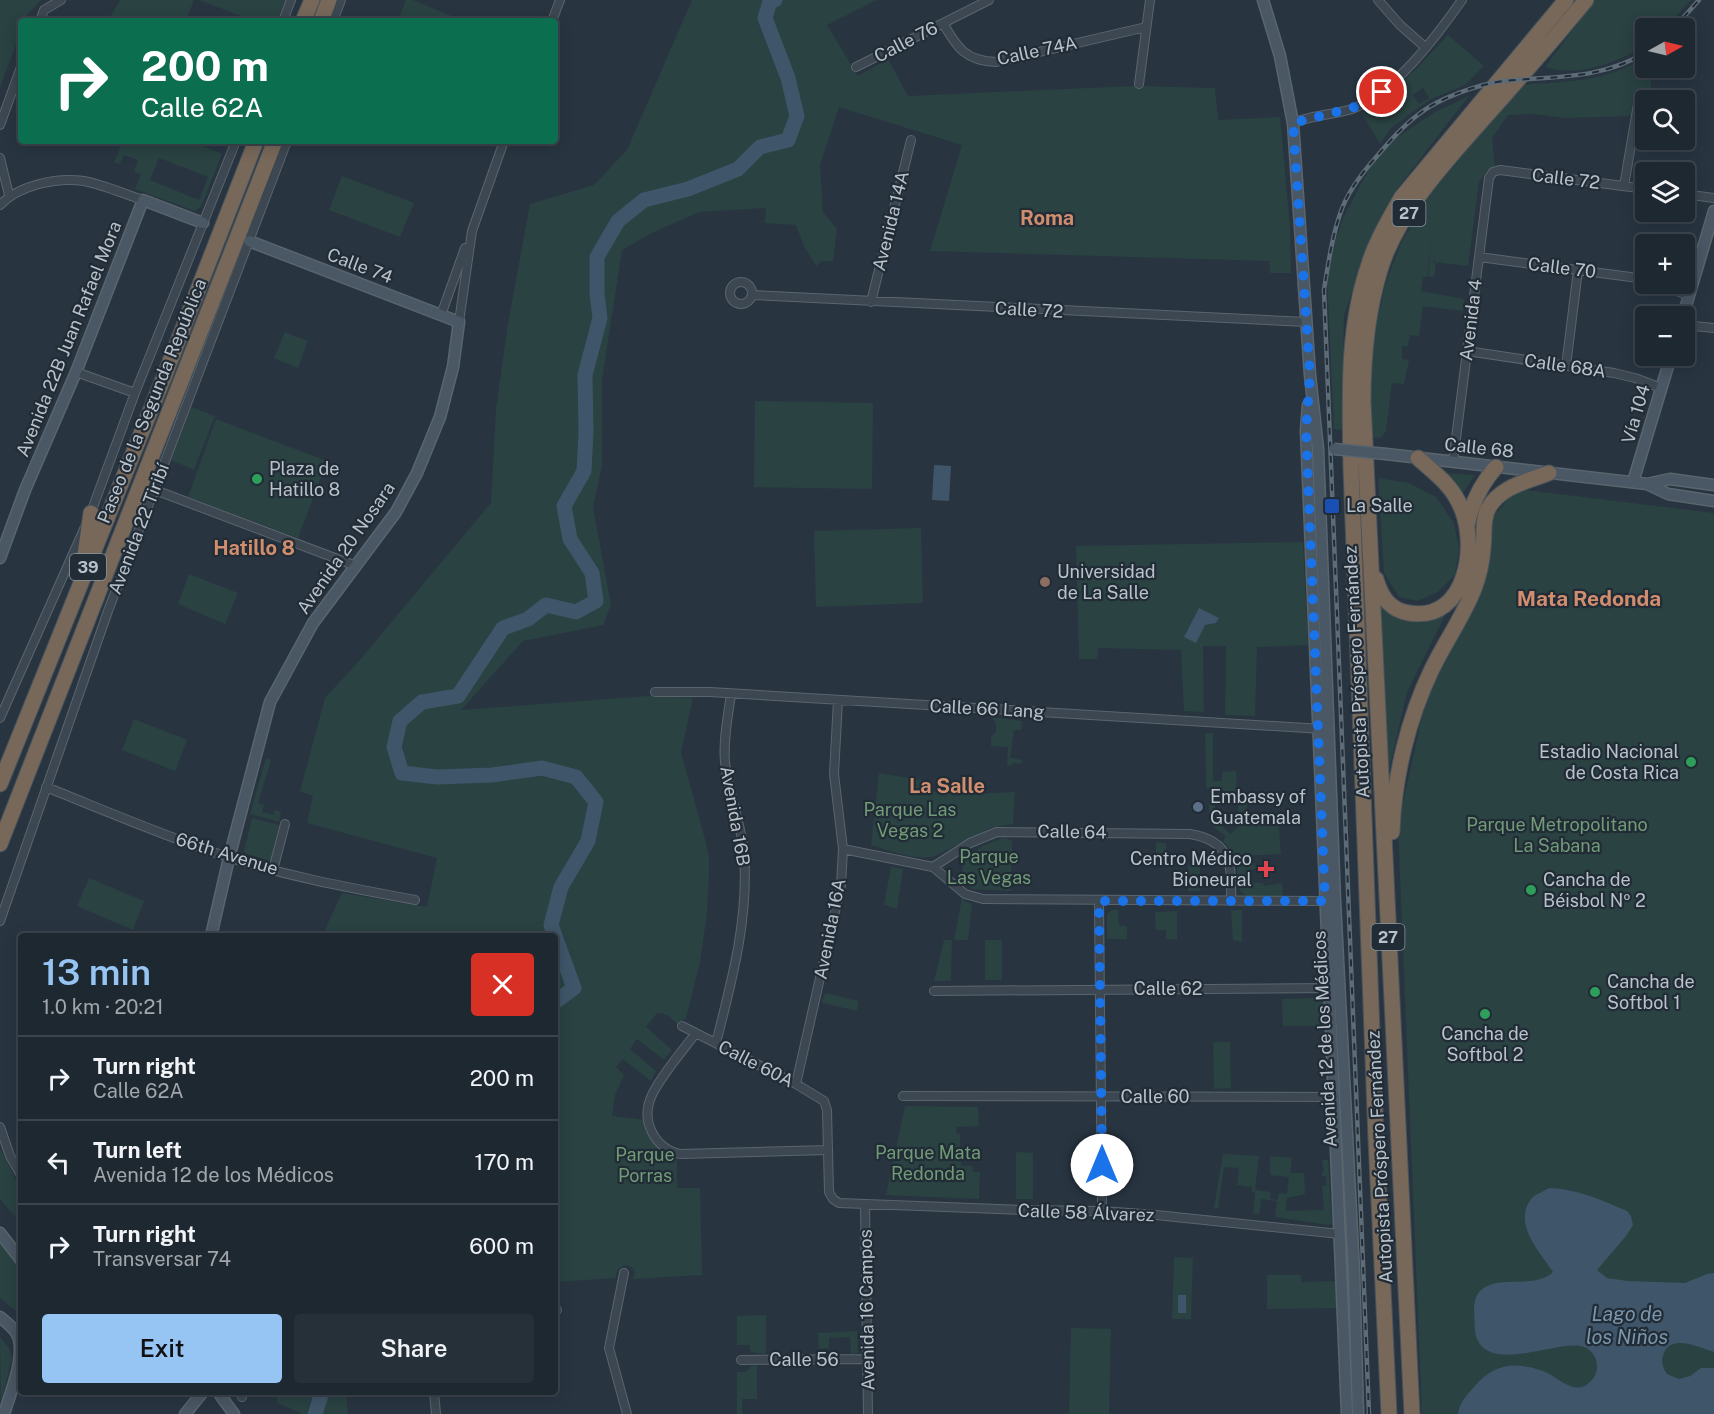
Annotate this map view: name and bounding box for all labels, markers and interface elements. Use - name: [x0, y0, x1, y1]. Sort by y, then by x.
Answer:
- street label: Calle 76: [870, 17, 941, 66]
- north arrow: [1635, 18, 1695, 78]
- map controls: [1635, 18, 1695, 366]
- street label: Calle 74A: [995, 32, 1079, 69]
- text: 200 m: [141, 41, 269, 90]
- icon: right: [42, 42, 120, 120]
- pin: [1356, 66, 1407, 117]
- icon: arrive: [1365, 75, 1398, 108]
- button: search: [1635, 90, 1695, 150]
- text: Calle 62A: [141, 91, 263, 123]
- button: layers: [1635, 162, 1695, 222]
- street label: Calle 72: [1531, 164, 1601, 193]
- street label: Avenida 14A: [868, 169, 913, 273]
- road number: 27: [1392, 200, 1426, 226]
- district label: Roma: [1020, 206, 1074, 230]
- street label: Avenida 22B Juan Rafael Mora: [12, 218, 126, 460]
- button: +: [1635, 234, 1695, 294]
- street label: Calle 74: [324, 243, 396, 288]
- street label: Calle 70: [1527, 253, 1597, 282]
- street label: Paseo de la Segunda República: [93, 275, 210, 526]
- street label: Avenida 4: [1455, 278, 1486, 362]
- street label: Calle 72: [994, 297, 1064, 322]
- button: −: [1635, 306, 1695, 366]
- street label: Calle 68A: [1523, 349, 1608, 382]
- street label: Vía 104: [1617, 382, 1654, 446]
- street label: Calle 68: [1443, 433, 1515, 462]
- place label: Plaza de Hatillo 8: [269, 458, 340, 500]
- street label: Avenida 22 Tiribí: [104, 460, 173, 597]
- marker: Plaza de Hatillo 8: [250, 472, 264, 486]
- street label: Avenida 20 Nosara: [292, 478, 399, 618]
- place label: La Salle: [1346, 495, 1413, 516]
- marker: La Salle: [1323, 497, 1341, 515]
- district label: Hatillo 8: [213, 536, 295, 560]
- street label: Autopista Próspero Fernández: [1339, 545, 1374, 799]
- road number: 39: [70, 554, 106, 580]
- place label: Universidad de La Salle: [1057, 561, 1156, 603]
- marker: Universidad de La Salle: [1038, 575, 1052, 589]
- district label: Mata Redonda: [1517, 586, 1661, 611]
- street label: Calle 66 Lang: [929, 695, 1045, 722]
- place label: Estadio Nacional de Costa Rica: [1539, 741, 1679, 783]
- marker: Estadio Nacional de Costa Rica: [1684, 755, 1698, 769]
- street label: Avenida 16B: [716, 764, 755, 868]
- district label: La Salle: [909, 774, 985, 798]
- place label: Embassy of Guatemala: [1210, 786, 1306, 828]
- park label: Parque Las Vegas 2: [864, 799, 956, 841]
- marker: Embassy of Guatemala: [1191, 800, 1205, 814]
- park label: Parque Metropolitano La Sabana: [1466, 814, 1648, 856]
- street label: Calle 64: [1037, 820, 1107, 843]
- street label: 66th Avenue: [173, 828, 281, 879]
- park label: Parque Las Vegas: [947, 846, 1031, 888]
- place label: Centro Médico Bioneural: [1130, 848, 1252, 890]
- marker: Centro Médico Bioneural: [1257, 860, 1275, 878]
- place label: Cancha de Béisbol Nº 2: [1543, 869, 1646, 911]
- street label: Avenida 16A: [809, 877, 850, 981]
- marker: Cancha de Béisbol Nº 2: [1524, 883, 1538, 897]
- road number: 27: [1372, 924, 1404, 950]
- street label: Avenida 12 de los Médicos: [1308, 930, 1341, 1148]
- text: 13 min: [42, 951, 151, 993]
- button: close: [471, 953, 534, 1016]
- place label: Cancha de Softbol 1: [1607, 971, 1695, 1013]
- street label: Calle 62: [1134, 978, 1202, 999]
- marker: Cancha de Softbol 1: [1588, 985, 1602, 999]
- text: 1.0 km · 20:21: [42, 995, 164, 1019]
- marker: Cancha de Softbol 2: [1478, 1007, 1492, 1021]
- place label: Cancha de Softbol 2: [1441, 1023, 1529, 1065]
- street label: Autopista Próspero Fernández: [1362, 1030, 1397, 1284]
- street label: Calle 60A: [715, 1036, 798, 1092]
- text: Turn right: [93, 1053, 196, 1079]
- icon: right: [42, 1062, 75, 1095]
- text: 200 m: [470, 1065, 534, 1091]
- text: Calle 62A: [93, 1079, 184, 1103]
- street label: Calle 60: [1121, 1086, 1189, 1107]
- position arrow: [1070, 1133, 1134, 1197]
- text: Turn left: [93, 1137, 182, 1163]
- park label: Parque Mata Redonda: [875, 1142, 981, 1184]
- park label: Parque Porras: [615, 1144, 675, 1186]
- icon: left: [42, 1146, 75, 1179]
- text: 170 m: [474, 1149, 534, 1175]
- text: Avenida 12 de los Médicos: [93, 1163, 334, 1187]
- street label: Calle 58 Álvarez: [1017, 1199, 1155, 1225]
- text: Turn right: [93, 1221, 196, 1247]
- street label: Avenida 16 Campos: [855, 1229, 878, 1391]
- icon: right: [42, 1230, 75, 1263]
- text: 600 m: [469, 1233, 534, 1259]
- text: Transversar 74: [93, 1247, 231, 1271]
- water label: Lago de los Niños: [1586, 1302, 1668, 1349]
- button: Exit: [42, 1314, 282, 1383]
- button: Share: [294, 1314, 534, 1383]
- street label: Calle 56: [769, 1349, 839, 1370]

